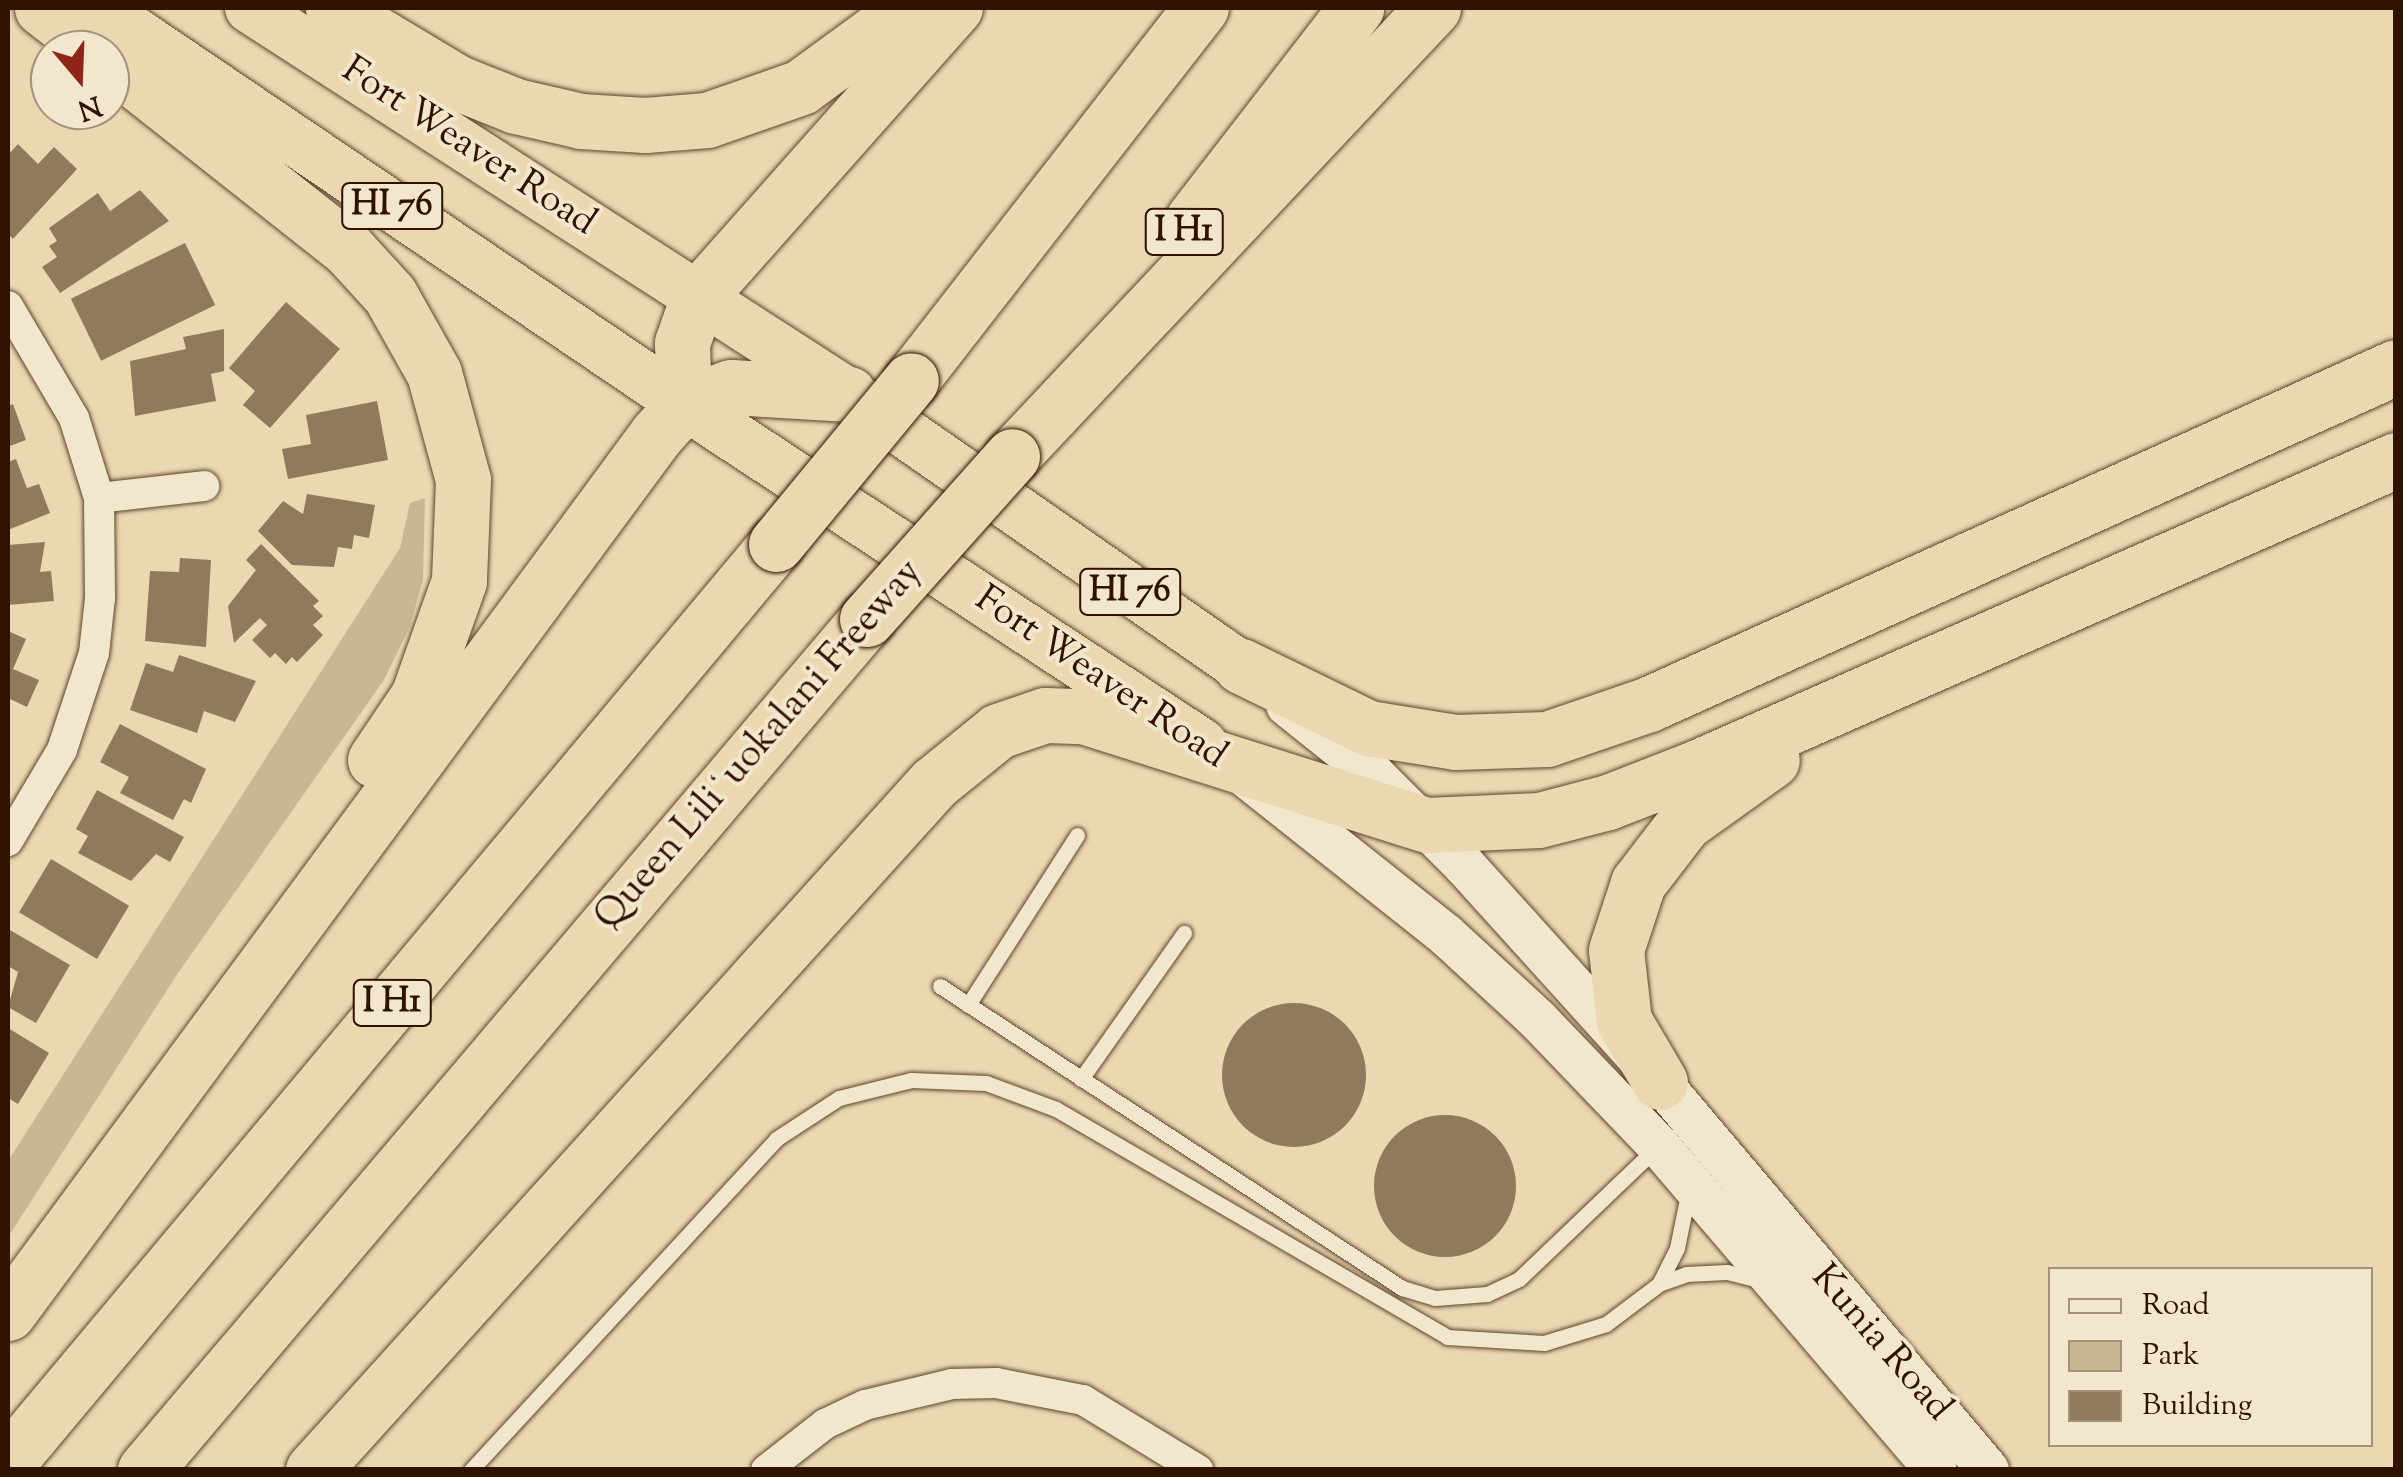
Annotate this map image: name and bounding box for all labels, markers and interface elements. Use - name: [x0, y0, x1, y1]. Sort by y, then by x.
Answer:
- north arrow: [30, 30, 130, 130]
- street label: Fort Weaver Road: [332, 49, 604, 247]
- text: N: [72, 84, 106, 129]
- road number: HI 76: [340, 176, 444, 236]
- road number: I H1: [1144, 202, 1224, 262]
- street label: Queen Liliʻuokalani Freeway: [587, 552, 933, 940]
- road number: HI 76: [1078, 562, 1182, 622]
- street label: Fort Weaver Road: [965, 578, 1235, 780]
- road number: I H1: [352, 973, 432, 1033]
- street label: Kunia Road: [1800, 1256, 1960, 1432]
- legend: [2048, 1267, 2373, 1447]
- text: Road: [2142, 1285, 2209, 1328]
- text: Park: [2142, 1335, 2199, 1378]
- text: Building: [2142, 1385, 2252, 1428]

